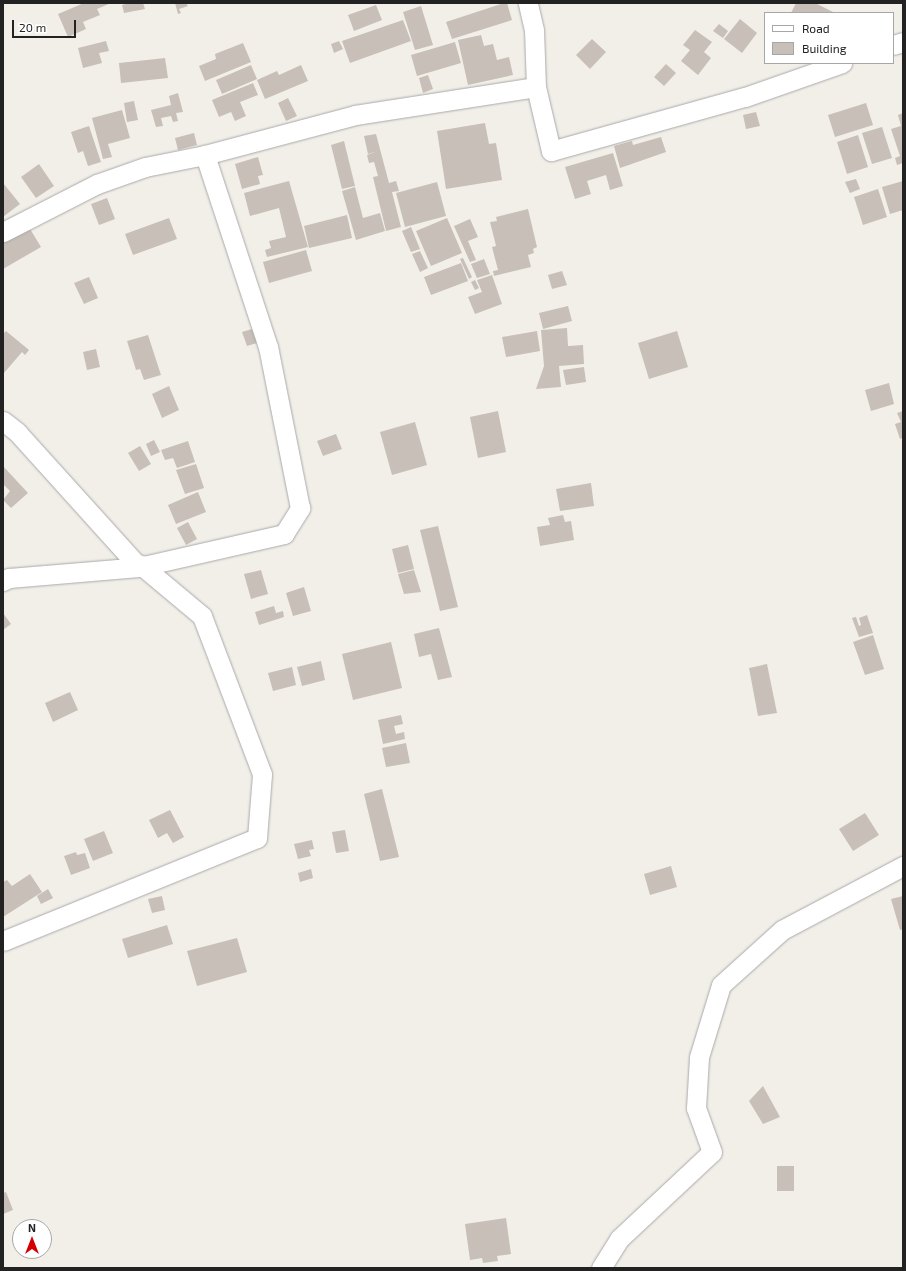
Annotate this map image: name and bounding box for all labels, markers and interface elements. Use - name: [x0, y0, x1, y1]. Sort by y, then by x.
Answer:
- scale bar: [14, 12, 78, 38]
- legend: [764, 12, 894, 64]
- text: 20 m: [19, 20, 46, 34]
- text: Road: [802, 21, 830, 35]
- text: Building: [802, 41, 846, 55]
- north arrow: [12, 1219, 52, 1259]
- text: N: [28, 1221, 36, 1234]

